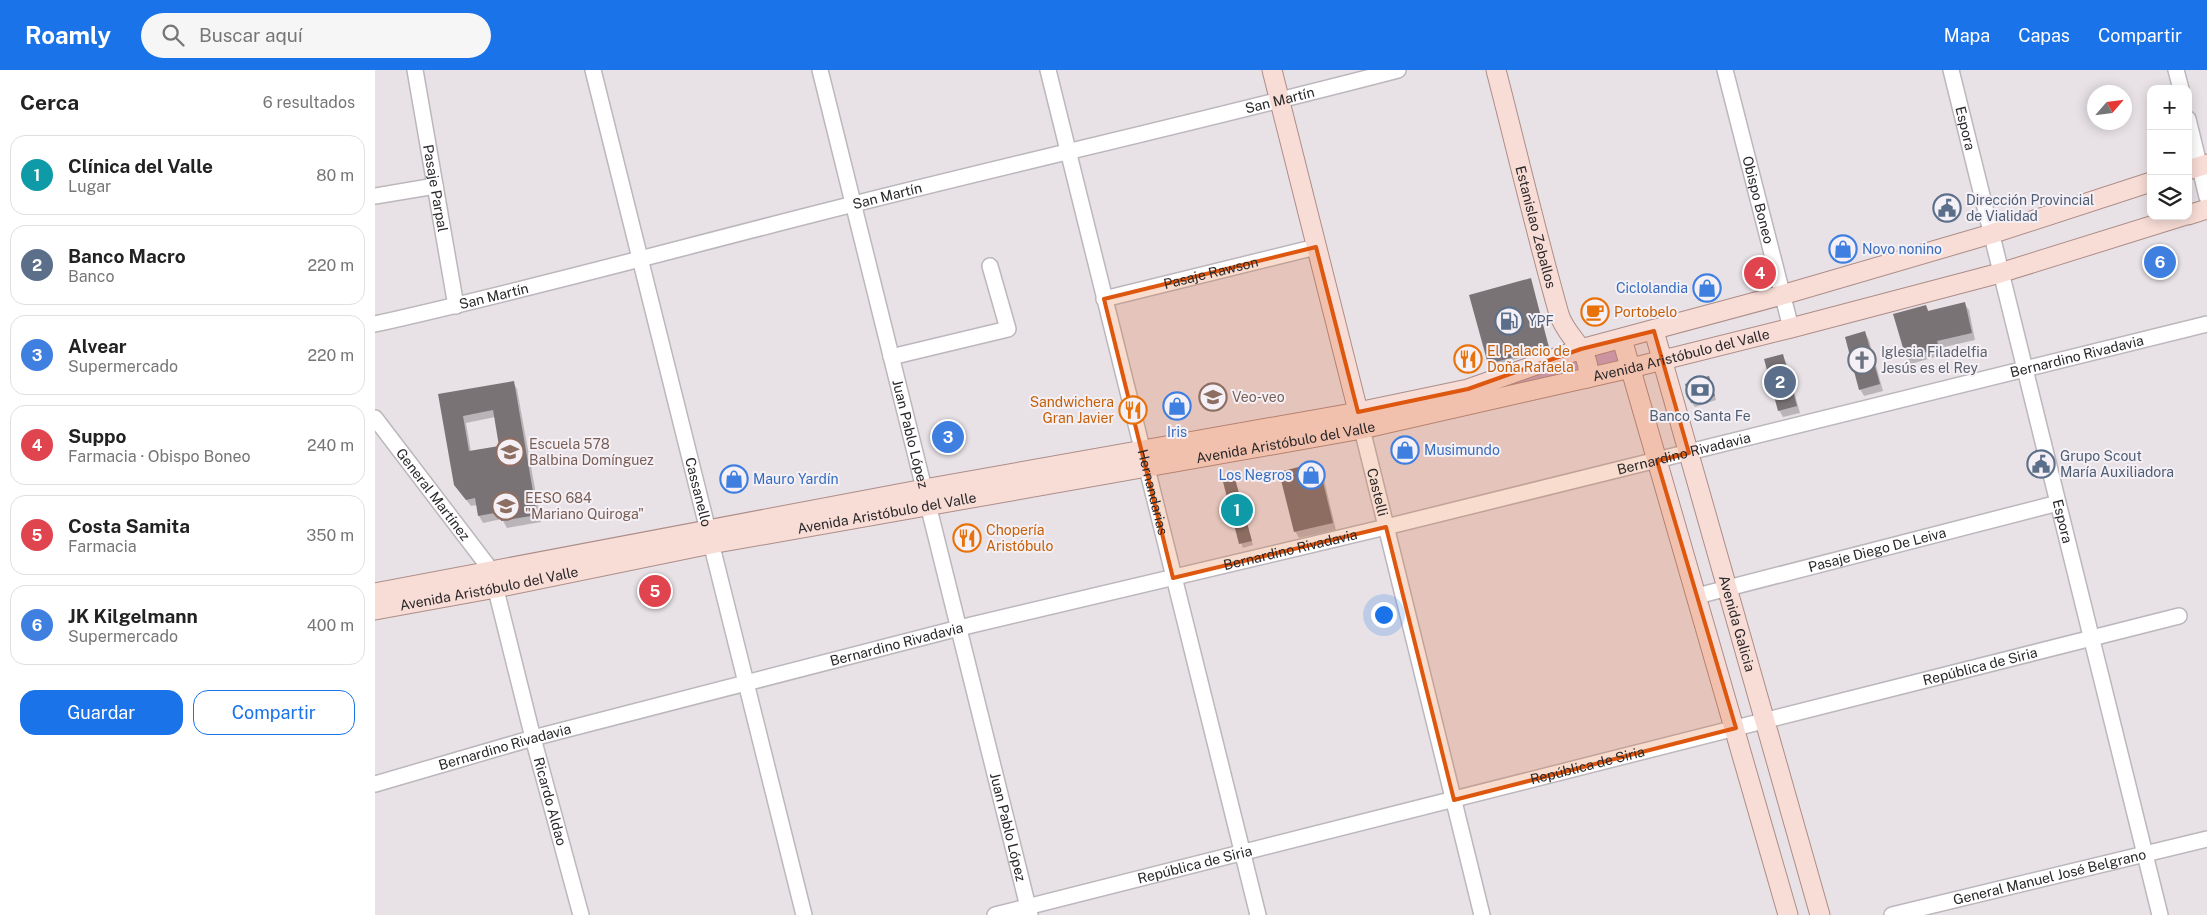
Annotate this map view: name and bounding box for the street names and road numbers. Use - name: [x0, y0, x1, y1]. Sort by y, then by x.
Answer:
- street label: San Martín: [1243, 84, 1316, 116]
- street label: Espora: [1952, 105, 1979, 152]
- street label: Pasaje Parpal: [420, 143, 451, 233]
- street label: Obispo Boneo: [1739, 154, 1777, 245]
- street label: Estanislao Zeballos: [1512, 164, 1559, 290]
- street label: San Martín: [851, 179, 924, 212]
- street label: Pasaje Rawson: [1162, 253, 1260, 292]
- street label: San Martín: [457, 280, 530, 312]
- street label: Avenida Aristóbulo del Valle: [1591, 326, 1771, 384]
- street label: Bernardino Rivadavia: [2008, 332, 2145, 380]
- street label: Juan Pablo López: [889, 378, 932, 490]
- street label: Avenida Aristóbulo del Valle: [1195, 418, 1377, 466]
- street label: Bernardino Rivadavia: [1615, 429, 1752, 478]
- street label: General Martínez: [393, 445, 474, 544]
- street label: Hernandarias: [1135, 448, 1171, 537]
- street label: Cassanello: [682, 456, 715, 529]
- street label: Castelli: [1364, 466, 1391, 518]
- street label: Avenida Aristóbulo del Valle: [796, 489, 978, 537]
- street label: Espora: [2049, 498, 2076, 545]
- street label: Pasaje Diego De Leiva: [1806, 524, 1948, 575]
- street label: Bernardino Rivadavia: [1222, 526, 1359, 573]
- street label: Avenida Aristóbulo del Valle: [398, 563, 580, 613]
- street label: Avenida Galicia: [1716, 573, 1758, 673]
- street label: Bernardino Rivadavia: [828, 619, 965, 669]
- street label: República de Siria: [1921, 644, 2039, 688]
- street label: Bernardino Rivadavia: [437, 721, 573, 773]
- street label: República de Siria: [1528, 743, 1646, 788]
- street label: Ricardo Aldao: [531, 755, 570, 847]
- street label: Juan Pablo López: [987, 771, 1029, 883]
- street label: República de Siria: [1136, 842, 1254, 887]
- street label: General Manuel José Belgrano: [1951, 846, 2148, 908]

